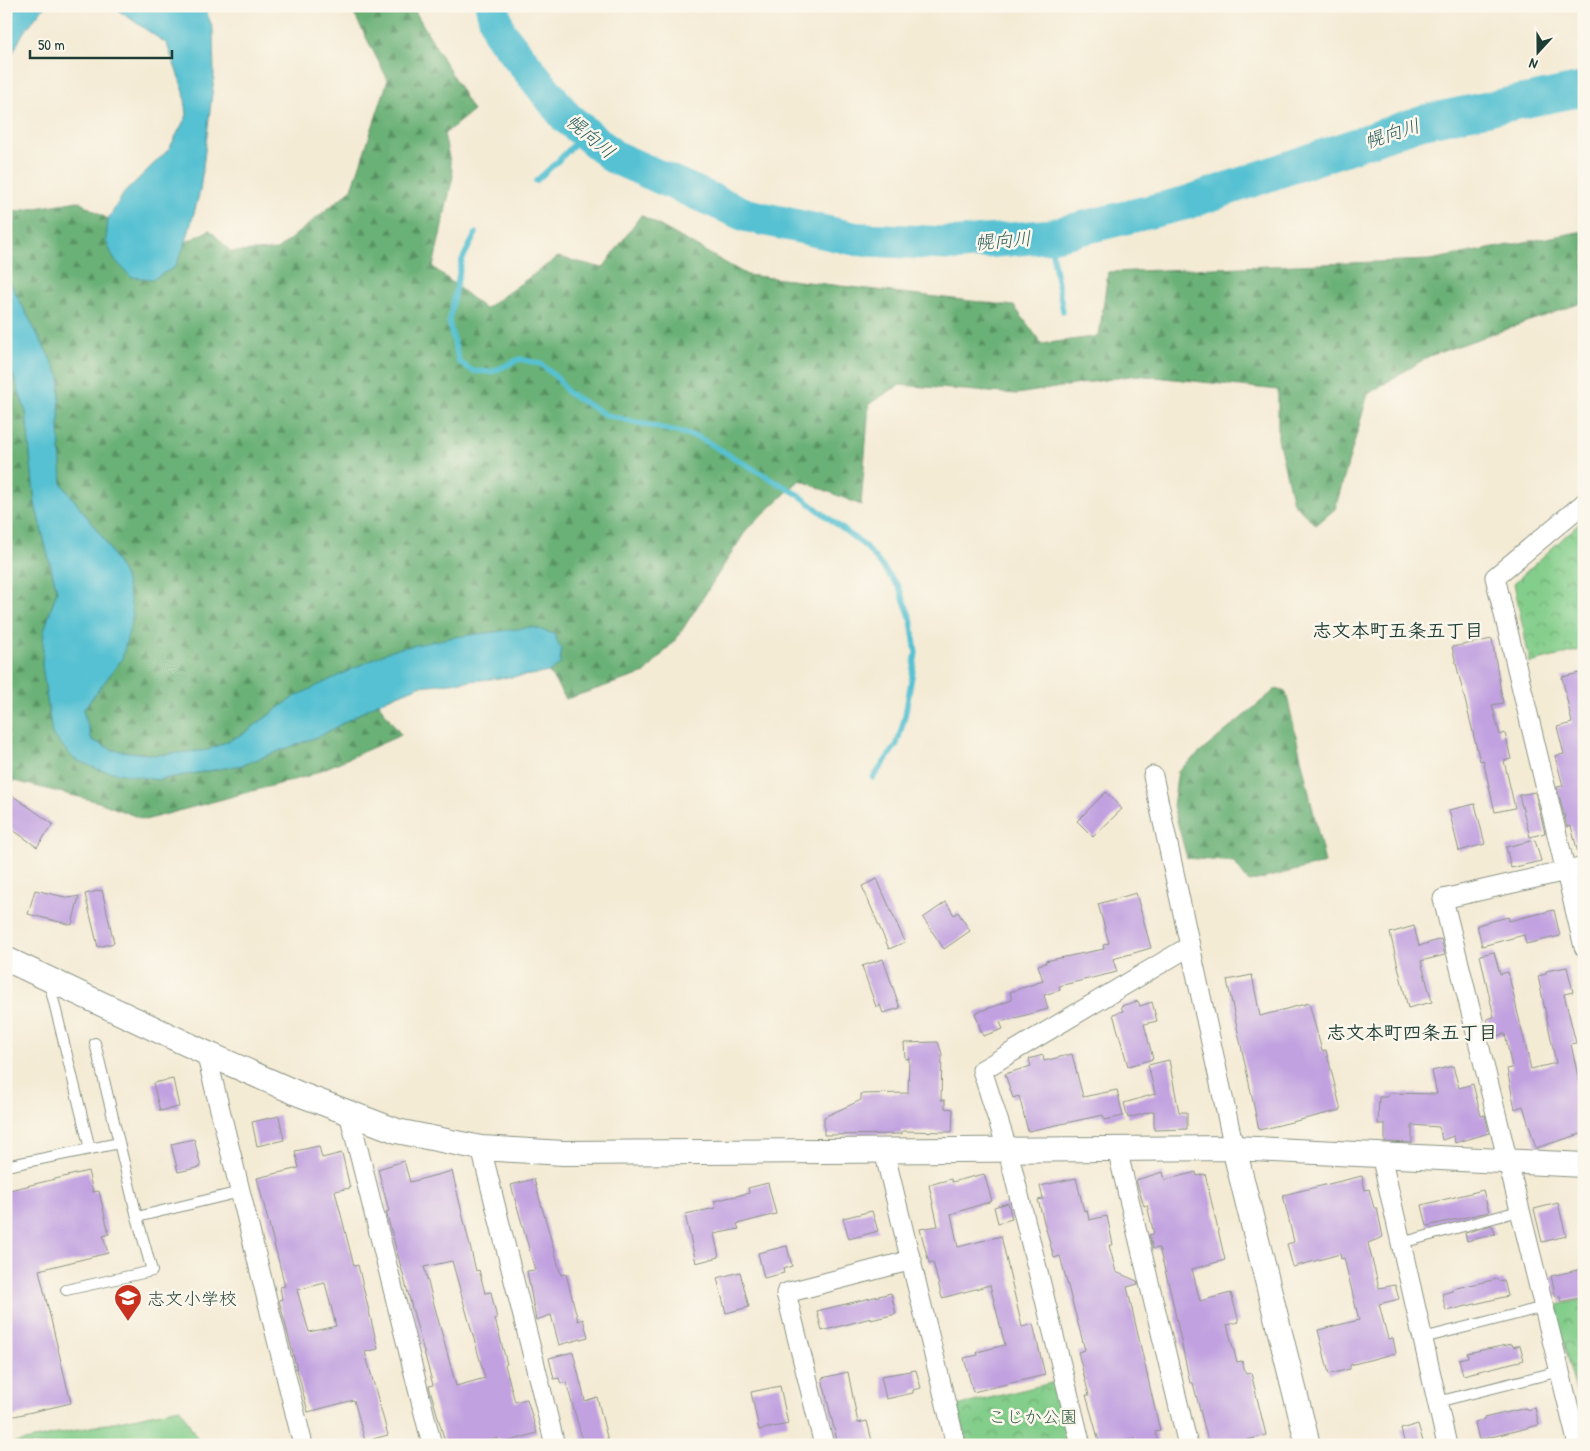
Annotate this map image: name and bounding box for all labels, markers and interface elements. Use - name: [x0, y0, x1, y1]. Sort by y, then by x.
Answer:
- scale bar: [30, 28, 172, 60]
- north arrow: [1512, 28, 1562, 78]
- text: 50 m: [38, 34, 65, 55]
- text: N: [1526, 54, 1540, 75]
- water label: 幌向川: [561, 108, 621, 164]
- water label: 幌向川: [1361, 112, 1423, 154]
- water label: 幌向川: [973, 225, 1033, 255]
- district label: 志文本町五条五丁目: [1312, 617, 1484, 643]
- district label: 志文本町四条五丁目: [1326, 1019, 1498, 1045]
- school or university icon: 志文小学校: [113, 1283, 143, 1322]
- place label: 志文小学校: [147, 1286, 237, 1311]
- park label: こじか公園: [988, 1404, 1078, 1429]

